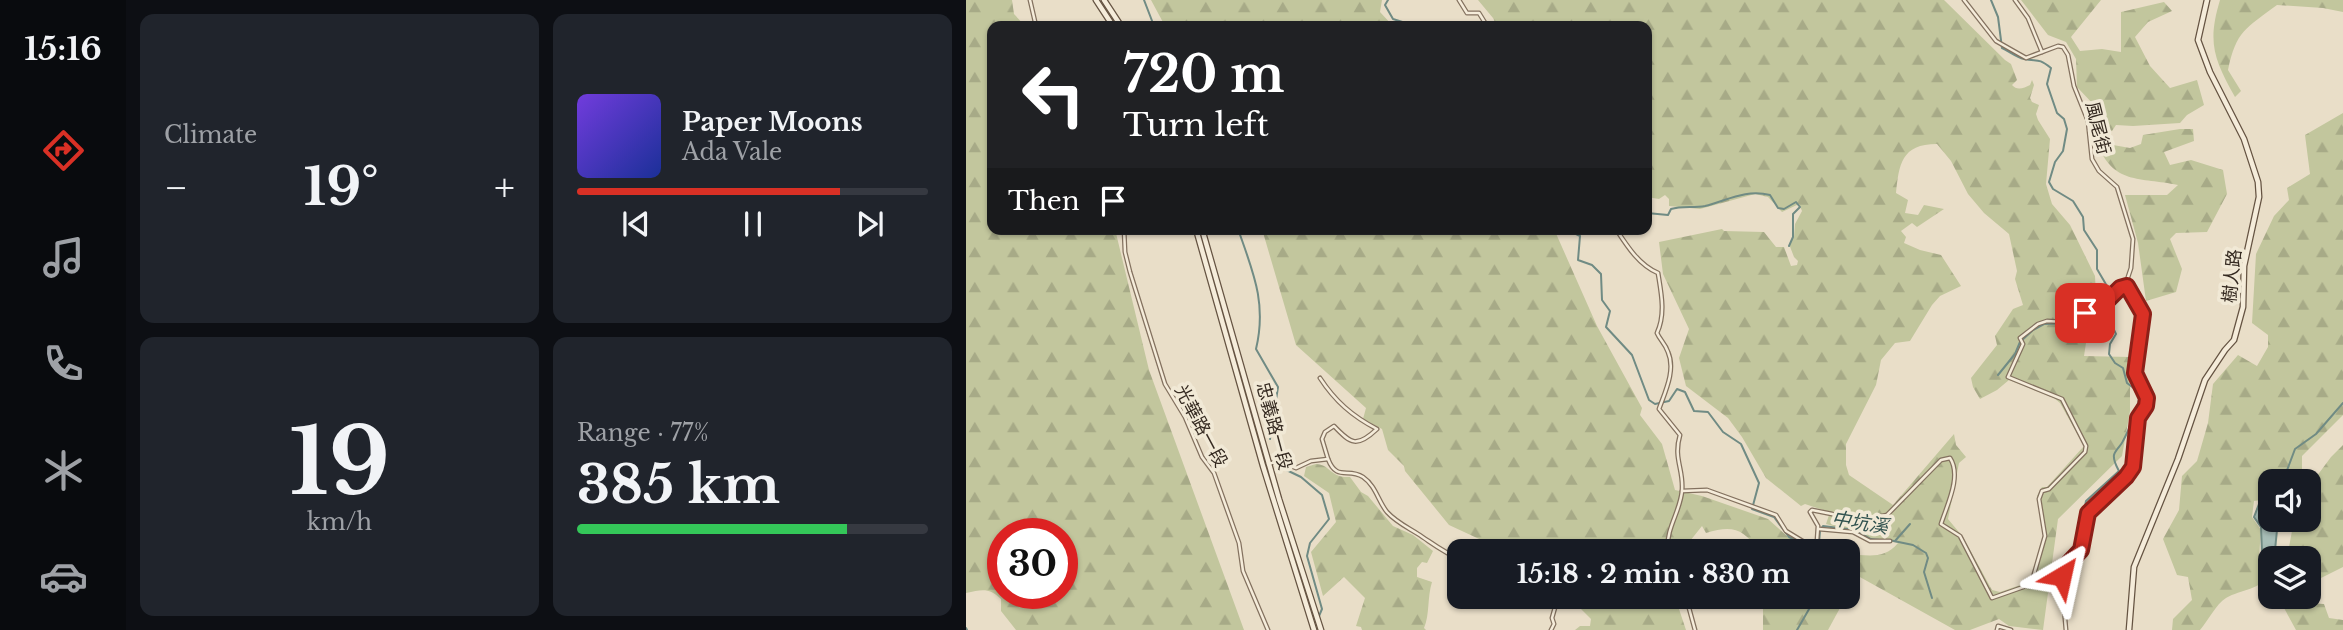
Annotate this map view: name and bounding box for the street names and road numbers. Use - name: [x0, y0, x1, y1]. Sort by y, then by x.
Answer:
- street label: 風尾街: [2081, 99, 2115, 157]
- street label: 樹人路: [2218, 248, 2246, 304]
- street label: 忠義路一段: [1252, 380, 1296, 472]
- street label: 光華路一段: [1170, 381, 1232, 471]

